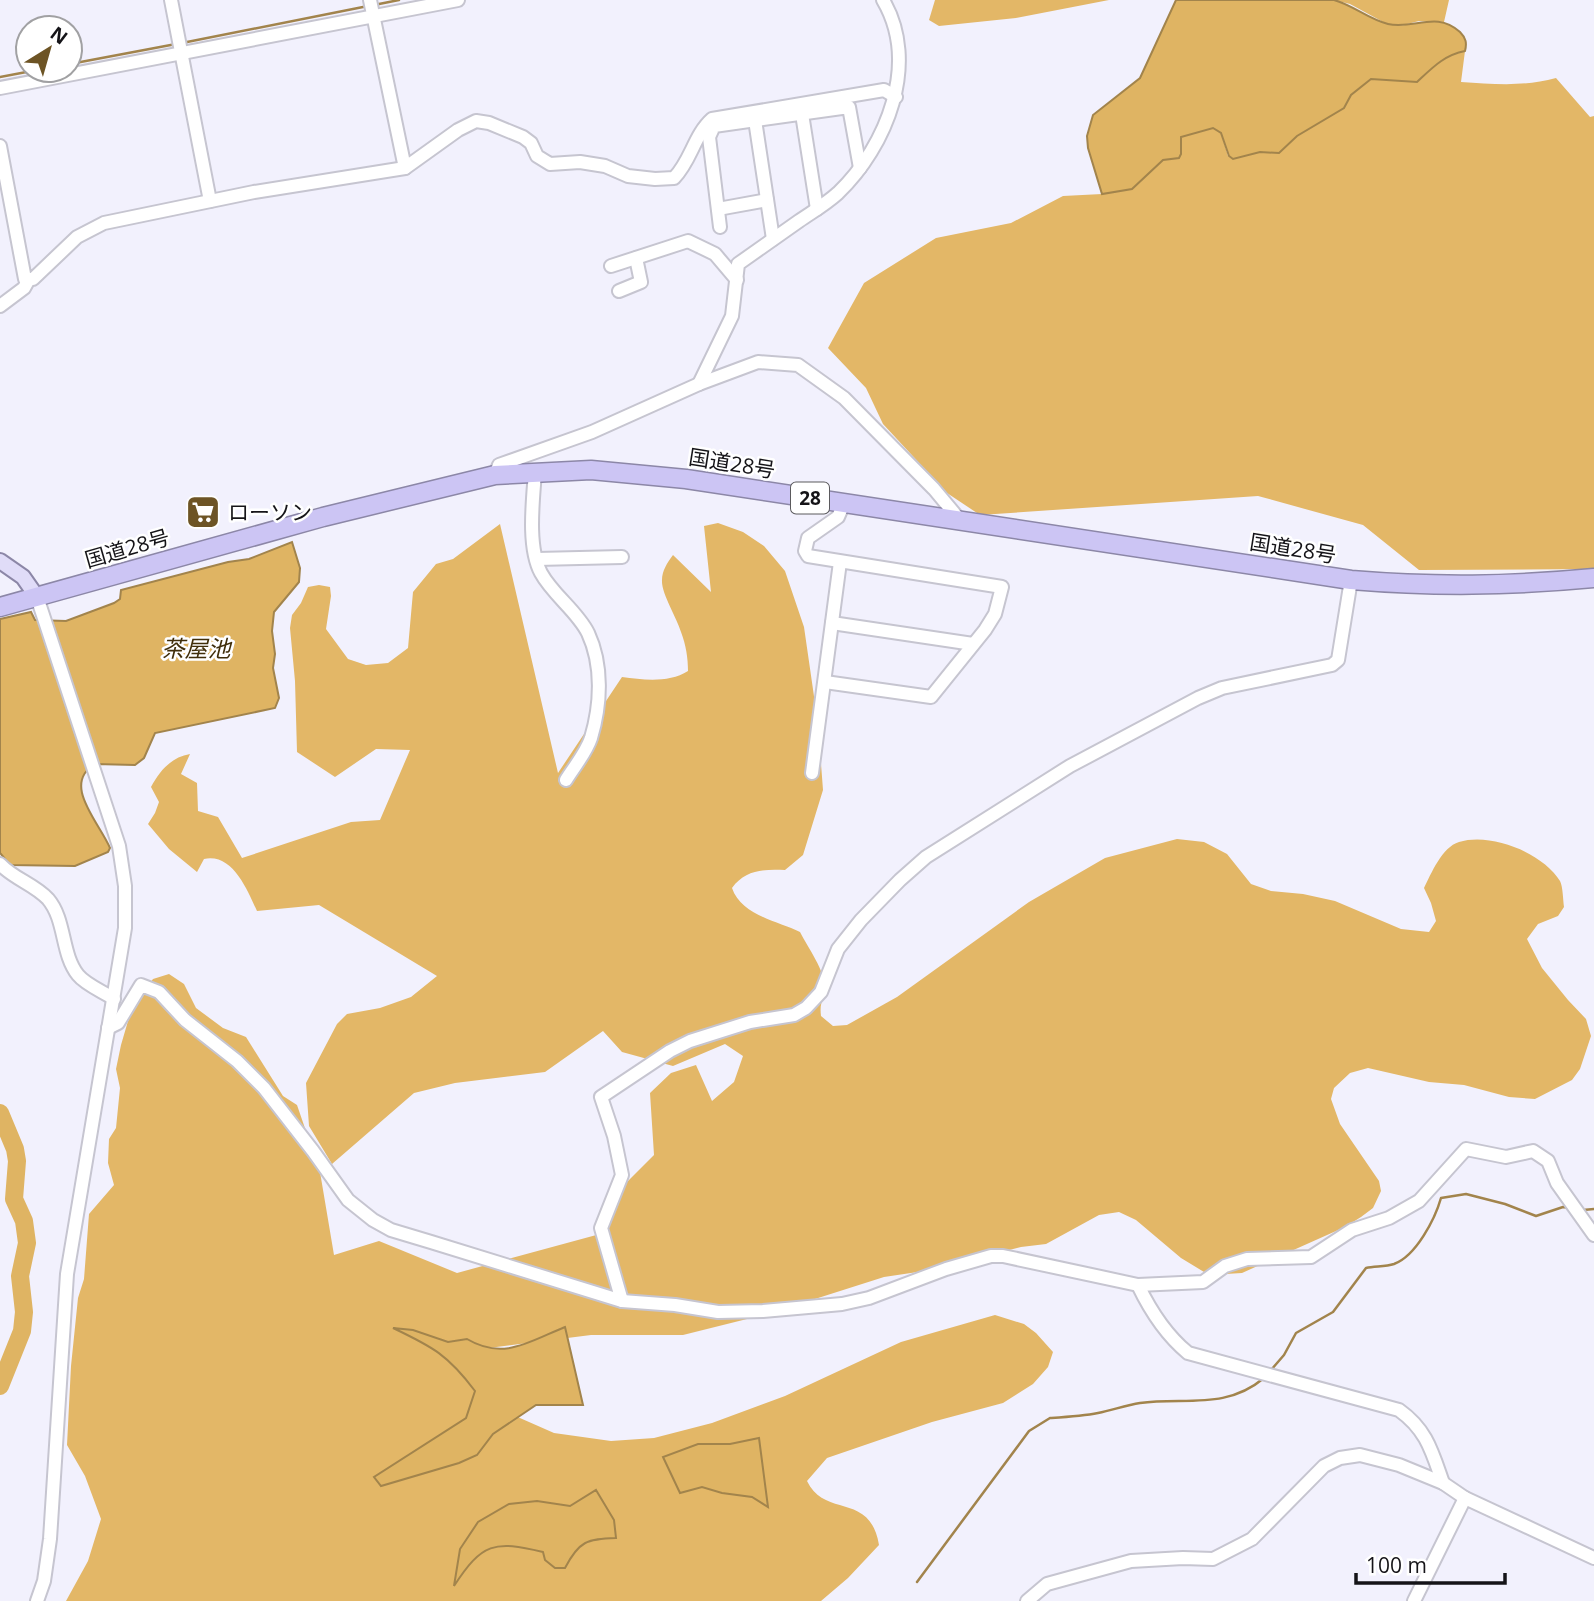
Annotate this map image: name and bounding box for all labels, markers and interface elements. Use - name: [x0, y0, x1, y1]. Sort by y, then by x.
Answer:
- north arrow: [14, 14, 84, 84]
- text: N: [45, 20, 73, 50]
- street label: 国道28号: [687, 442, 777, 484]
- road number: 28: [791, 482, 829, 513]
- supermarket icon: ローソン: [184, 493, 222, 531]
- place label: ローソン: [228, 498, 312, 526]
- street label: 国道28号: [81, 523, 173, 573]
- street label: 国道28号: [1248, 527, 1338, 569]
- water label: 茶屋池: [162, 632, 233, 664]
- scale bar: [1356, 1542, 1505, 1586]
- text: 100 m: [1366, 1551, 1427, 1579]

